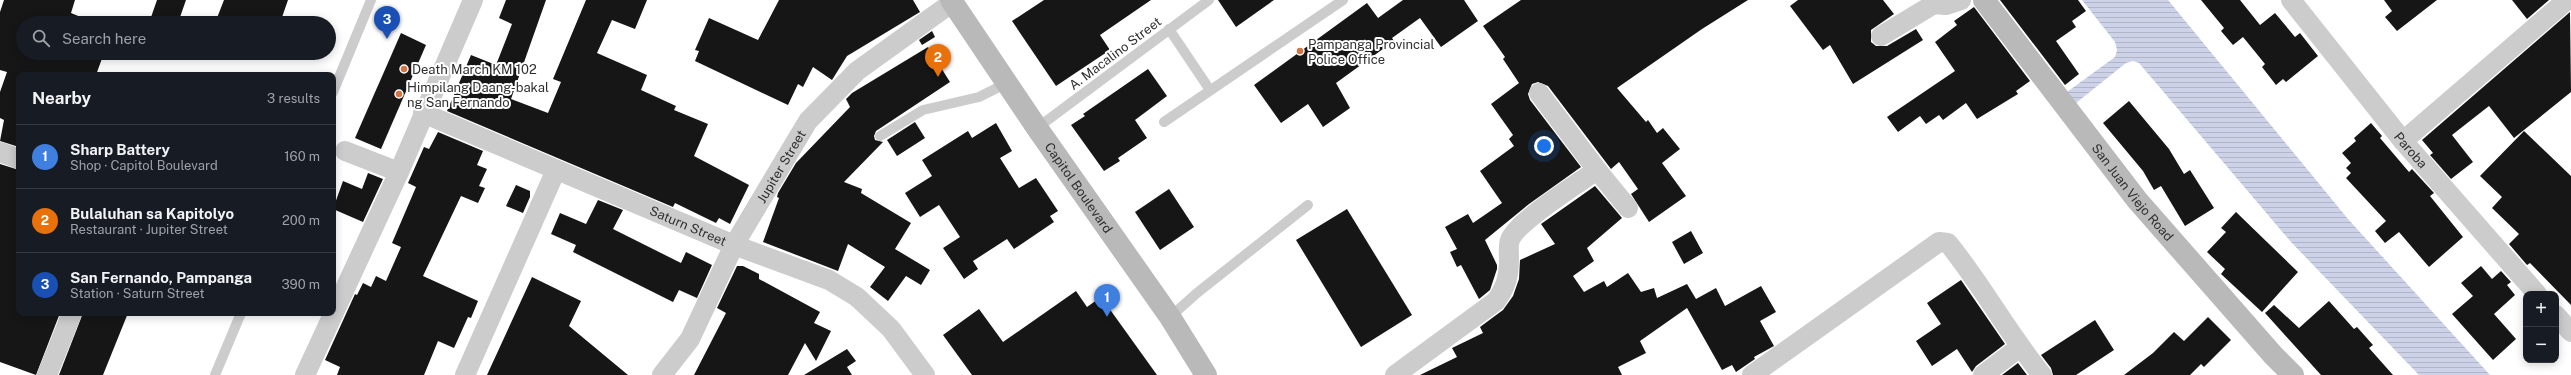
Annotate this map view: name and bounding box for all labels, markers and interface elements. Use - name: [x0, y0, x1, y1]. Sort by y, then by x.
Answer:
- pin: 3: [374, 6, 400, 39]
- street label: A. Macalino Street: [1066, 14, 1164, 93]
- search box: [16, 16, 336, 60]
- icon: search: [30, 27, 52, 49]
- text: Search here: [62, 30, 146, 47]
- place label: Pampanga Provincial Police Office: [1308, 37, 1434, 67]
- pin: 2: [925, 44, 951, 77]
- marker: Pampanga Provincial Police Office: [1295, 46, 1305, 56]
- place label: Death March KM 102: [412, 62, 537, 77]
- marker: Death March KM 102: [399, 64, 409, 74]
- place label: Himpilang Daang-bakal ng San Fernando: [407, 80, 549, 110]
- text: Nearby: [32, 88, 91, 108]
- marker: Himpilang Daang-bakal ng San Fernando: [394, 89, 404, 99]
- text: 3 results: [267, 91, 320, 106]
- street label: Jupiter Street: [754, 127, 809, 206]
- street label: Paroba: [2391, 129, 2430, 171]
- your location: [1534, 136, 1554, 156]
- street label: Capitol Boulevard: [1041, 140, 1116, 236]
- text: Sharp Battery: [70, 141, 170, 158]
- street label: San Juan Viejo Road: [2089, 141, 2176, 244]
- text: 1: [42, 149, 48, 164]
- text: 160 m: [284, 149, 320, 164]
- text: Shop · Capitol Boulevard: [70, 158, 218, 173]
- street label: Saturn Street: [647, 203, 729, 249]
- text: Bulaluhan sa Kapitolyo: [70, 205, 234, 222]
- text: 2: [41, 213, 49, 228]
- text: 200 m: [282, 213, 320, 228]
- text: Restaurant · Jupiter Street: [70, 222, 228, 237]
- text: San Fernando, Pampanga: [70, 269, 252, 286]
- text: 3: [41, 277, 49, 292]
- text: 390 m: [282, 277, 320, 292]
- pin: 1: [1094, 284, 1120, 317]
- text: Station · Saturn Street: [70, 286, 205, 301]
- map controls: [2523, 291, 2559, 363]
- button: +: [2523, 291, 2559, 327]
- button: −: [2523, 327, 2559, 363]

